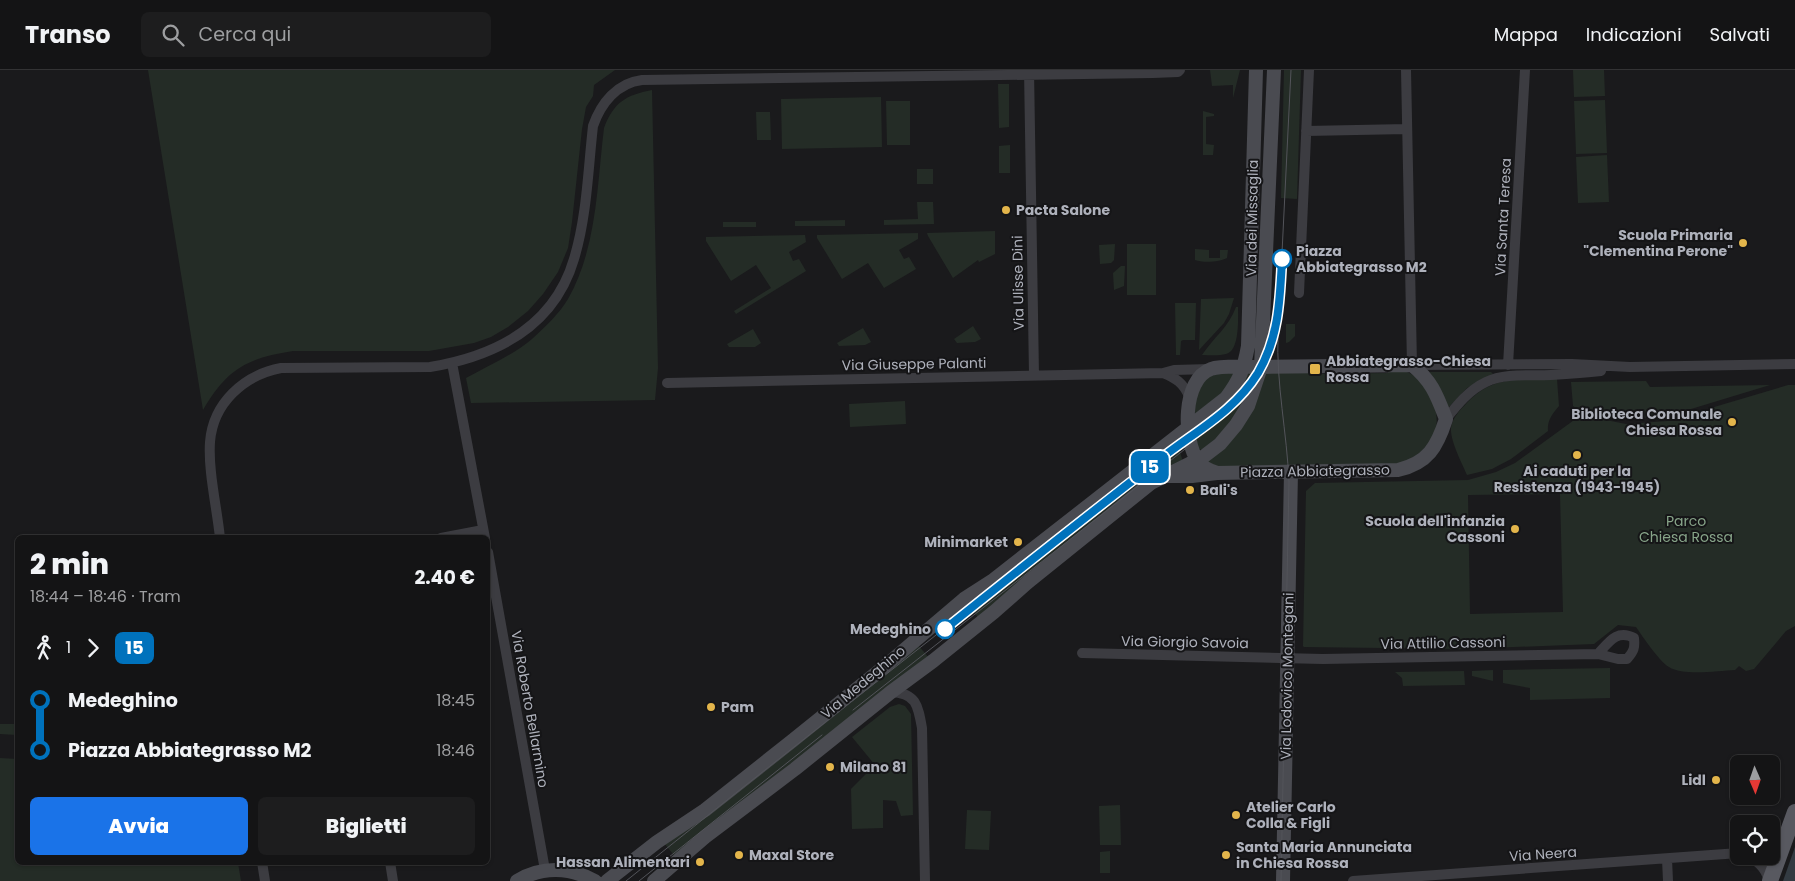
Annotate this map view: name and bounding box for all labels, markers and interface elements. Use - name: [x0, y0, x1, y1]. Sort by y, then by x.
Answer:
- search box: [141, 12, 491, 57]
- text: Transo: [25, 18, 111, 51]
- icon: search: [159, 21, 187, 49]
- text: Cerca qui: [199, 21, 291, 48]
- text: Mappa: [1494, 22, 1558, 47]
- text: Indicazioni: [1586, 22, 1682, 47]
- text: Salvati: [1710, 22, 1770, 47]
- street label: Via Santa Teresa: [1490, 158, 1516, 276]
- street label: Via dei Missaglia: [1241, 159, 1263, 277]
- place label: Pacta Salone: [1016, 200, 1110, 220]
- marker: Pacta Salone: [1000, 204, 1012, 216]
- place label: Scuola Primaria "Clementina Perone": [1583, 225, 1733, 261]
- street label: Via Ulisse Dini: [1007, 235, 1029, 331]
- marker: Scuola Primaria "Clementina Perone": [1737, 237, 1749, 249]
- place label: Piazza Abbiategrasso M2: [1296, 241, 1427, 277]
- marker: Piazza Abbiategrasso M2: [1272, 249, 1292, 269]
- place label: Abbiategrasso-Chiesa Rossa: [1326, 351, 1491, 387]
- street label: Via Giuseppe Palanti: [841, 353, 987, 375]
- marker: Abbiategrasso-Chiesa Rossa: [1308, 362, 1322, 376]
- place label: Biblioteca Comunale Chiesa Rossa: [1571, 404, 1722, 440]
- marker: Biblioteca Comunale Chiesa Rossa: [1726, 416, 1738, 428]
- marker: Ai caduti per la Resistenza (1943-1945): [1571, 449, 1583, 461]
- line badge: 15: [1128, 451, 1172, 483]
- text: 15: [1141, 454, 1159, 479]
- street label: Piazza Abbiategrasso: [1240, 460, 1390, 482]
- place label: Ai caduti per la Resistenza (1943-1945): [1494, 461, 1660, 497]
- place label: Bali's: [1200, 480, 1238, 500]
- marker: Bali's: [1184, 484, 1196, 496]
- place label: Scuola dell'infanzia Cassoni: [1365, 511, 1505, 547]
- park label: Parco Chiesa Rossa: [1639, 511, 1733, 547]
- marker: Scuola dell'infanzia Cassoni: [1509, 523, 1521, 535]
- place label: Minimarket: [924, 532, 1008, 552]
- marker: Minimarket: [1012, 536, 1024, 548]
- text: 2 min: [30, 545, 109, 584]
- text: 2.40 €: [414, 564, 475, 591]
- text: 18:44 – 18:46 · Tram: [30, 585, 181, 608]
- street label: Via Lodovico Montegani: [1276, 592, 1298, 760]
- place label: Medeghino: [850, 619, 931, 639]
- marker: Medeghino: [935, 619, 955, 639]
- street label: Via Roberto Bellarmino: [506, 629, 554, 789]
- street label: Via Giorgio Savoia: [1121, 631, 1249, 653]
- street label: Via Attilio Cassoni: [1380, 632, 1506, 654]
- icon: walk: [30, 634, 58, 662]
- icon: forward: [79, 634, 107, 662]
- text: 15: [125, 635, 144, 660]
- text: 1: [66, 636, 71, 659]
- street label: Via Medeghino: [816, 641, 910, 723]
- text: Medeghino: [68, 687, 178, 714]
- text: 18:45: [436, 689, 475, 712]
- place label: Pam: [721, 697, 754, 717]
- marker: Pam: [705, 701, 717, 713]
- text: Piazza Abbiategrasso M2: [68, 737, 311, 764]
- text: 18:46: [436, 739, 475, 762]
- north arrow: [1730, 755, 1780, 805]
- map controls: [1730, 755, 1780, 865]
- place label: Milano 81: [840, 757, 906, 777]
- marker: Milano 81: [824, 761, 836, 773]
- place label: Lidl: [1682, 770, 1706, 790]
- marker: Lidl: [1710, 774, 1722, 786]
- button: Avvia: [30, 797, 248, 855]
- button: Biglietti: [258, 797, 475, 855]
- place label: Atelier Carlo Colla & Figli: [1246, 797, 1336, 833]
- marker: Atelier Carlo Colla & Figli: [1230, 809, 1242, 821]
- button: locate: [1730, 815, 1780, 865]
- place label: Santa Maria Annunciata in Chiesa Rossa: [1236, 837, 1412, 873]
- street label: Via Neera: [1508, 842, 1578, 866]
- place label: Maxal Store: [749, 845, 834, 865]
- marker: Maxal Store: [733, 849, 745, 861]
- marker: Santa Maria Annunciata in Chiesa Rossa: [1220, 849, 1232, 861]
- place label: Hassan Alimentari: [556, 852, 690, 872]
- marker: Hassan Alimentari: [694, 856, 706, 868]

